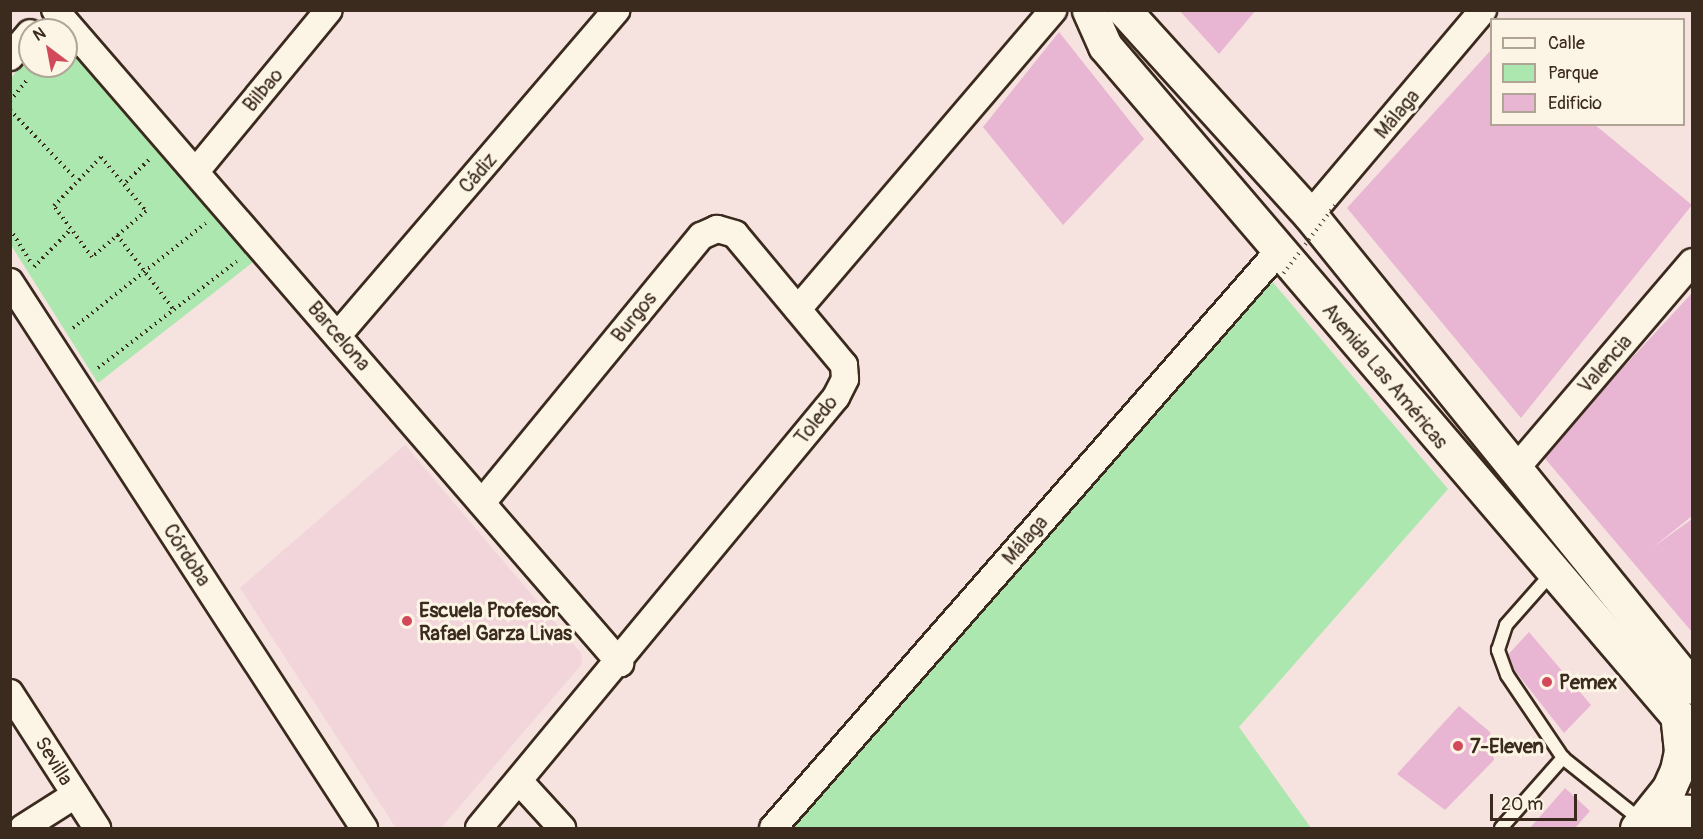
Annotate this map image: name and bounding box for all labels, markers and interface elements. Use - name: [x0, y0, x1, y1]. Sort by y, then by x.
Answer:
- north arrow: [18, 18, 78, 78]
- legend: [1490, 18, 1685, 126]
- text: N: [30, 23, 49, 46]
- text: Calle: [1548, 32, 1585, 55]
- text: Parque: [1548, 62, 1598, 85]
- street label: Bilbao: [238, 63, 288, 117]
- street label: Málaga: [1369, 84, 1425, 144]
- text: Edificio: [1548, 92, 1602, 115]
- street label: Cádiz: [454, 148, 502, 198]
- street label: Burgos: [606, 287, 662, 347]
- street label: Barcelona: [302, 297, 376, 375]
- street label: Avenida Las Américas: [1317, 298, 1453, 454]
- street label: Valencia: [1573, 330, 1637, 398]
- street label: Toledo: [789, 391, 843, 449]
- street label: Málaga: [997, 511, 1053, 569]
- street label: Córdoba: [158, 519, 216, 591]
- place label: Escuela Profesor Rafael Garza Livas: [419, 598, 572, 645]
- marker: Escuela Profesor Rafael Garza Livas: [400, 614, 414, 628]
- place label: Pemex: [1559, 670, 1617, 694]
- marker: Pemex: [1540, 675, 1554, 689]
- street label: Sevilla: [30, 732, 78, 790]
- place label: 7-Eleven: [1470, 734, 1544, 758]
- marker: 7-Eleven: [1451, 739, 1465, 753]
- scale bar: [1493, 782, 1580, 820]
- text: 20 m: [1501, 793, 1543, 816]

